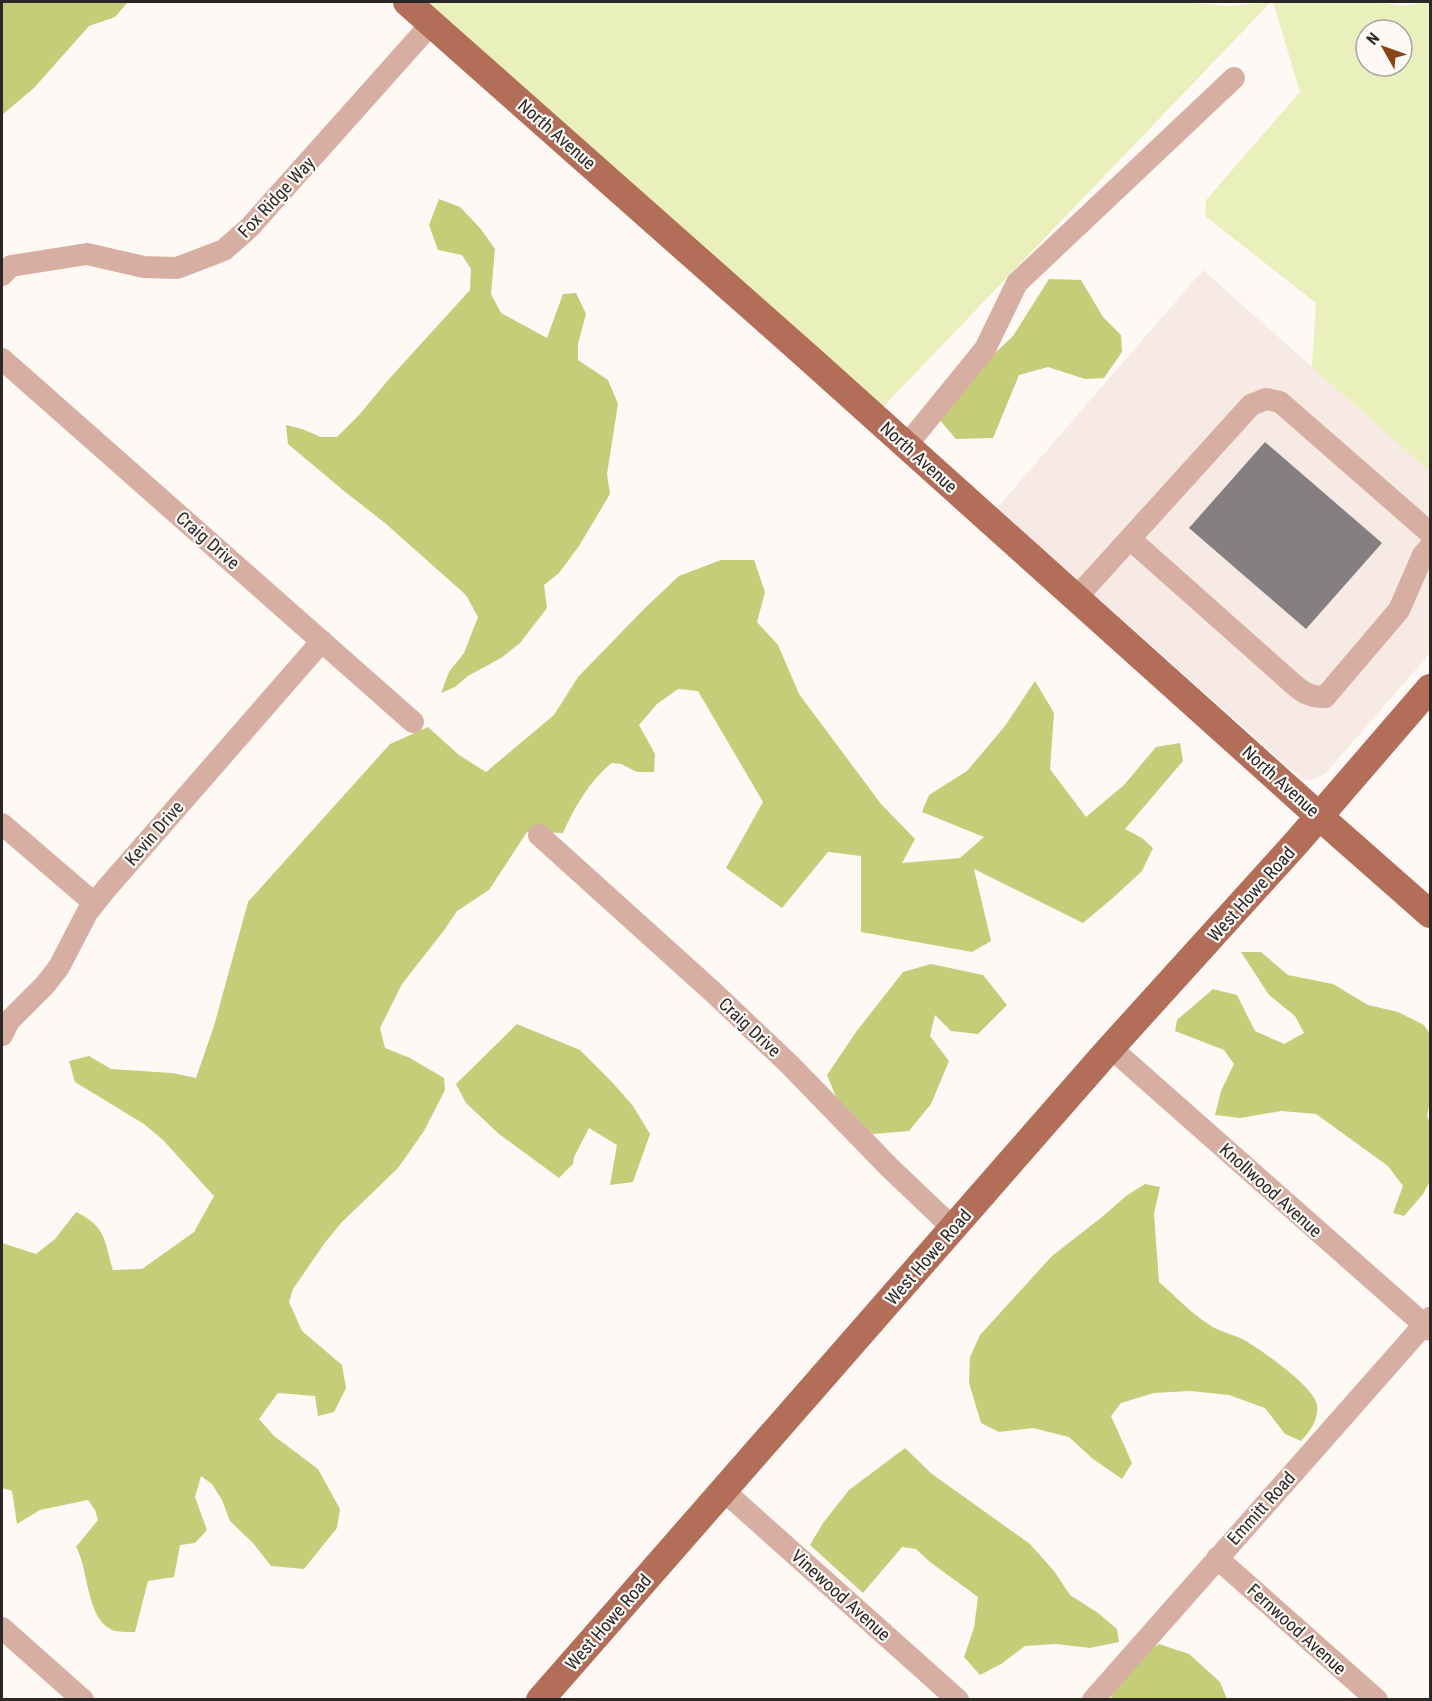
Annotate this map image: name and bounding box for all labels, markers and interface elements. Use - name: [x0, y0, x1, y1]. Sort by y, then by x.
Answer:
- north arrow: [1354, 18, 1414, 78]
- text: N: [1362, 29, 1383, 49]
- street label: North Avenue: [514, 95, 600, 173]
- street label: Fox Ridge Way: [233, 152, 319, 242]
- street label: North Avenue: [876, 417, 962, 497]
- street label: Craig Drive: [172, 507, 244, 573]
- street label: North Avenue: [1238, 741, 1324, 821]
- street label: Kevin Drive: [120, 796, 188, 870]
- street label: West Howe Road: [1203, 842, 1299, 946]
- street label: Craig Drive: [715, 993, 785, 1061]
- street label: Knollwood Avenue: [1216, 1139, 1326, 1241]
- street label: West Howe Road: [881, 1205, 975, 1309]
- street label: Emmitt Road: [1223, 1467, 1299, 1549]
- street label: Vinewood Avenue: [787, 1545, 895, 1645]
- street label: West Howe Road: [561, 1570, 655, 1674]
- street label: Fernwood Avenue: [1243, 1579, 1351, 1679]

